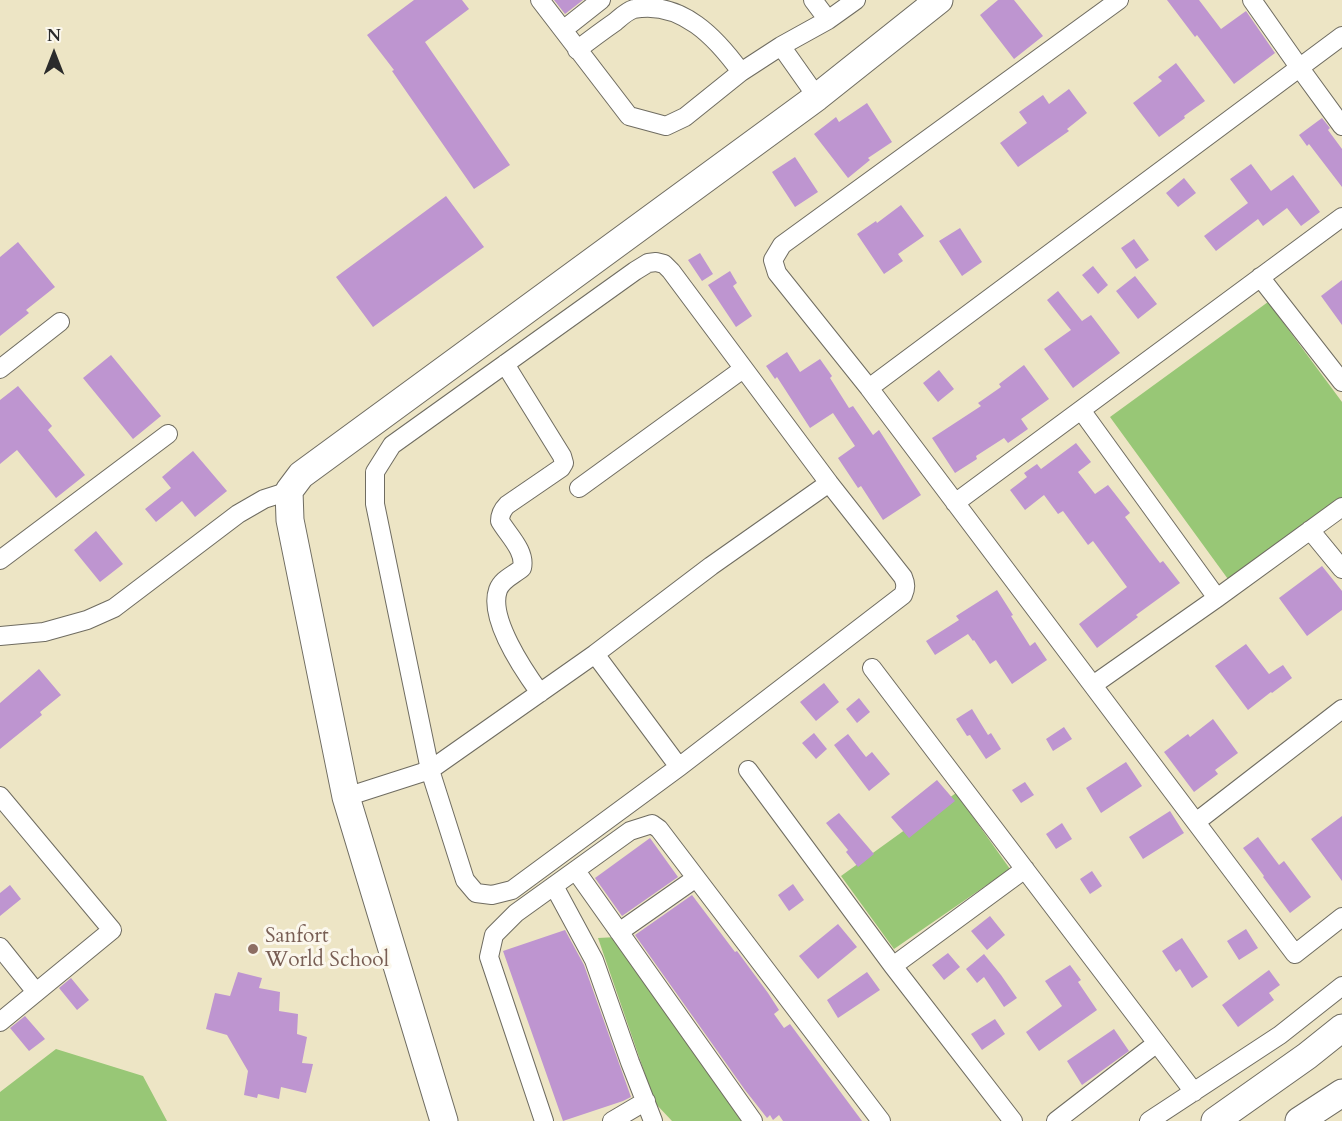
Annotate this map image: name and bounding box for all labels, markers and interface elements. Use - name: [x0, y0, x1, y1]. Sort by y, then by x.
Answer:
- north arrow: [24, 24, 84, 84]
- text: N: [47, 25, 61, 47]
- place label: Sanfort World School: [265, 924, 389, 974]
- marker: Sanfort World School: [246, 942, 260, 956]

